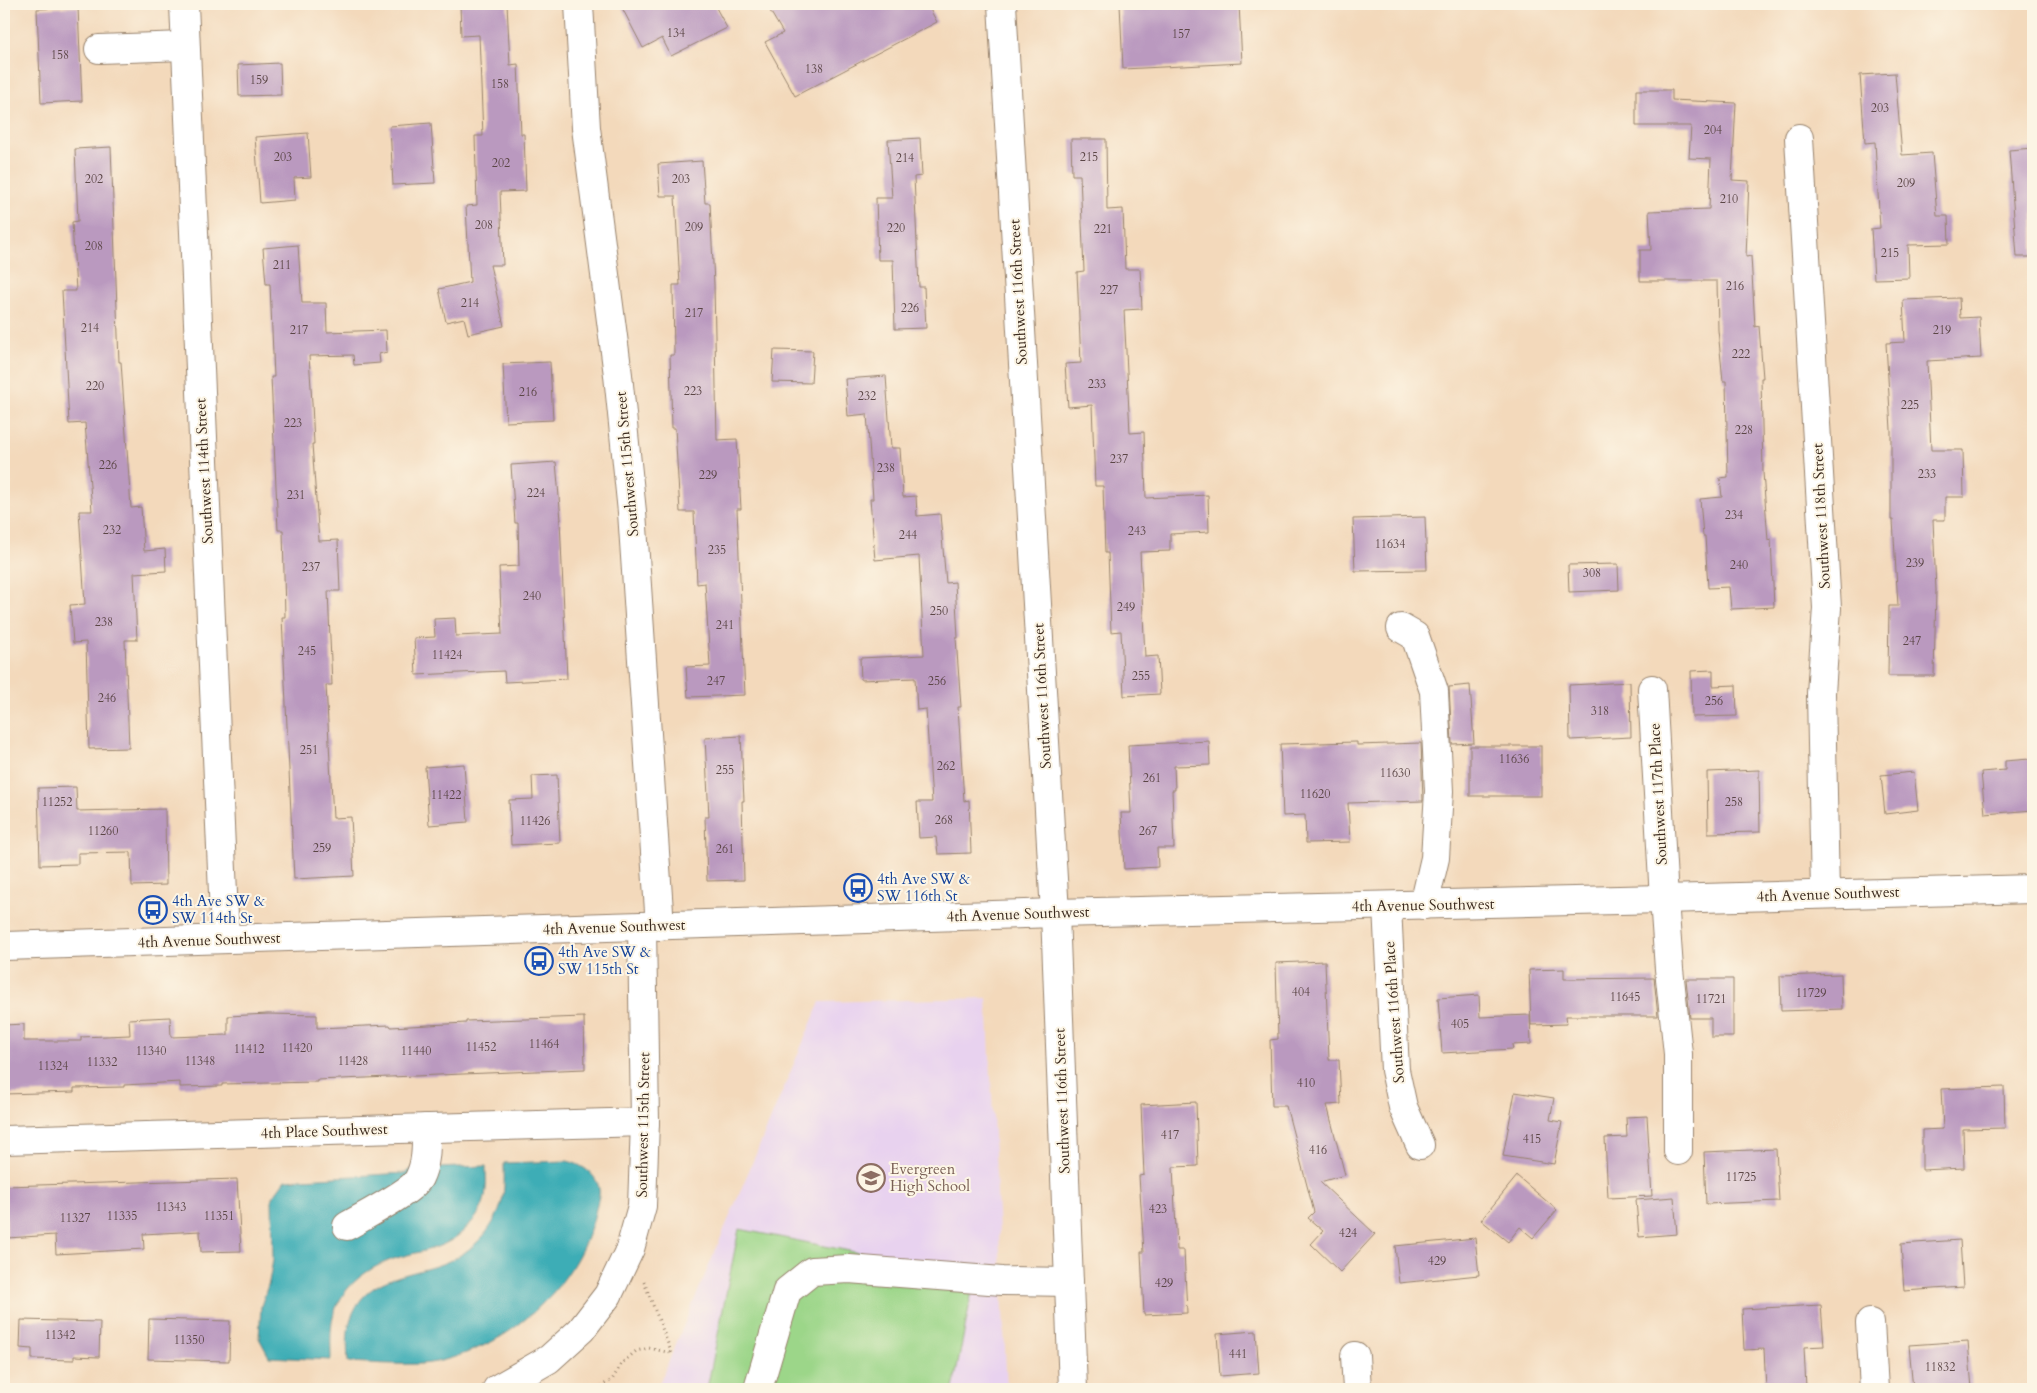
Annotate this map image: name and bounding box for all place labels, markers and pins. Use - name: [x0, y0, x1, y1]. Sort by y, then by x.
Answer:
- place label: 4th Ave SW & SW 116th St: [877, 869, 970, 906]
- bus stop icon: 4th Ave SW & SW 116th St: [843, 873, 873, 903]
- place label: 4th Ave SW & SW 114th St: [172, 891, 265, 928]
- bus stop icon: 4th Ave SW & SW 114th St: [138, 895, 168, 925]
- place label: 4th Ave SW & SW 115th St: [558, 942, 651, 979]
- bus stop icon: 4th Ave SW & SW 115th St: [524, 946, 554, 976]
- place label: Evergreen High School: [890, 1159, 970, 1196]
- school or university icon: Evergreen High School: [856, 1163, 886, 1193]

